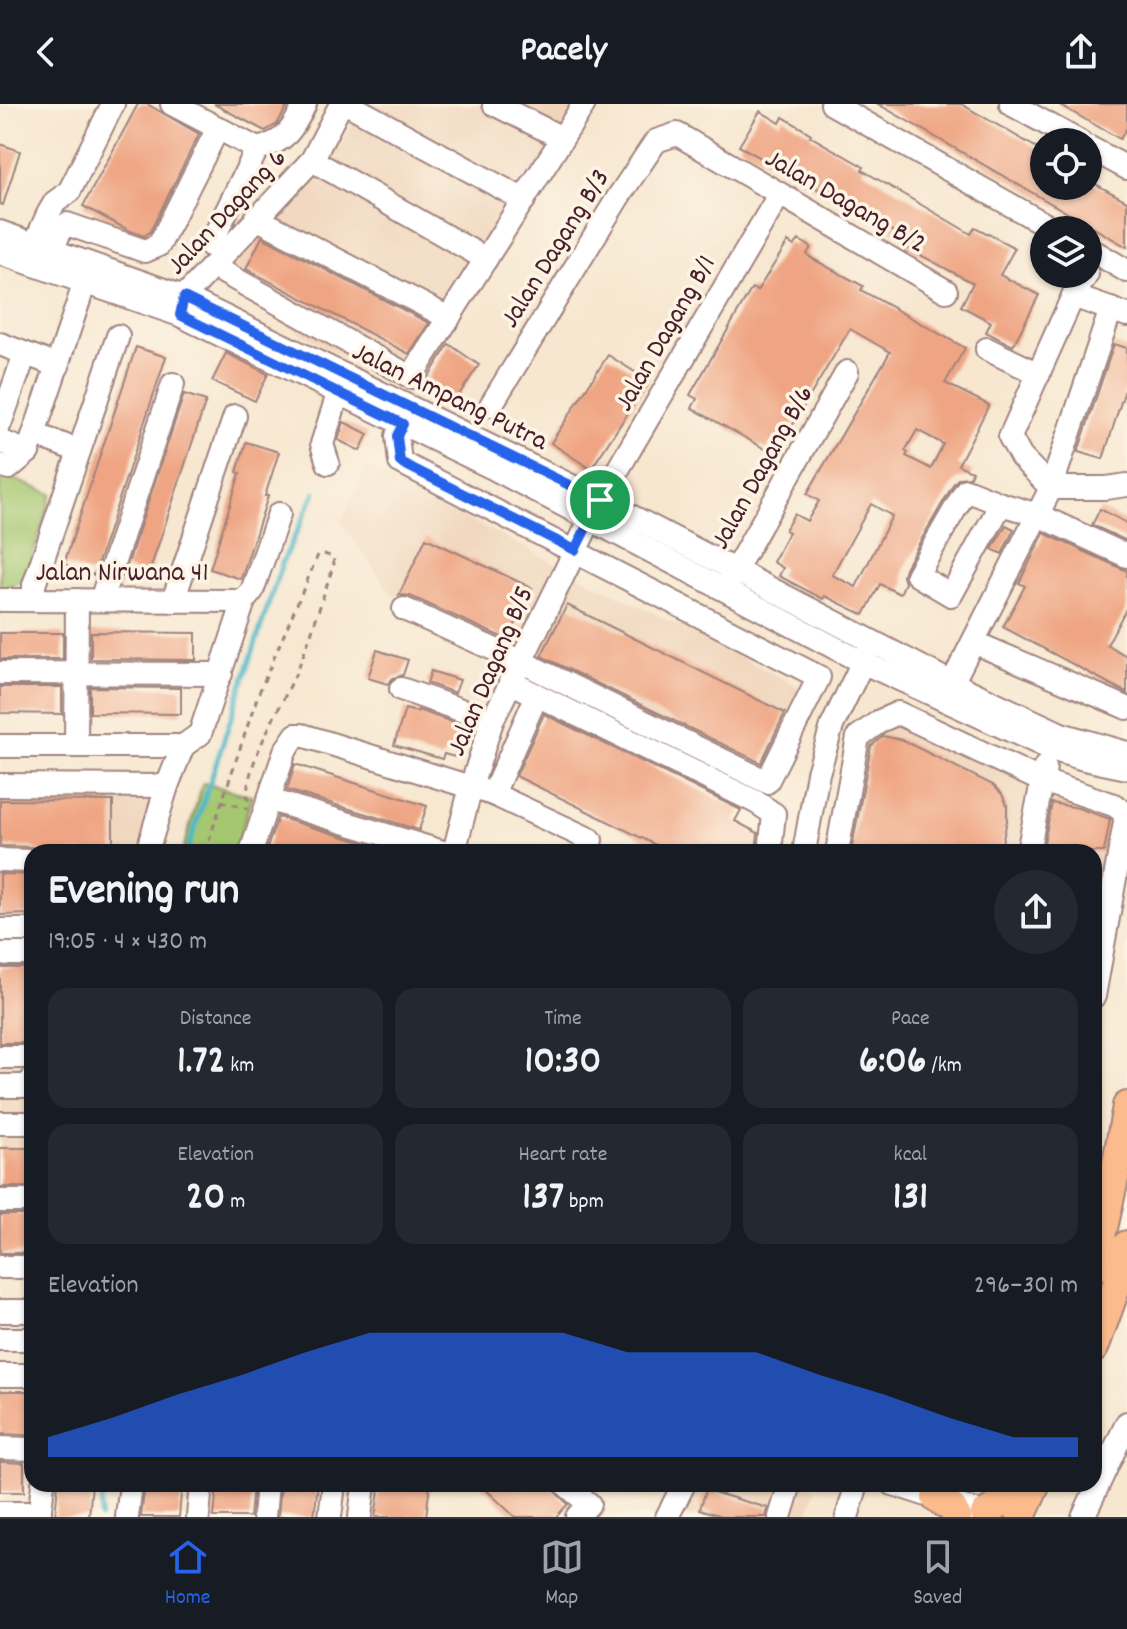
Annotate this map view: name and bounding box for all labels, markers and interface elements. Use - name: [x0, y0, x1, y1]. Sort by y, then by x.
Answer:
- text: Pacely: [520, 26, 607, 78]
- icon: back: [24, 30, 68, 74]
- icon: share: [1059, 30, 1103, 74]
- map controls: [1030, 128, 1102, 288]
- button: locate: [1030, 128, 1102, 200]
- street label: Jalan Dagang 6: [159, 141, 298, 286]
- street label: Jalan Dagang B/2: [756, 141, 933, 266]
- street label: Jalan Dagang B/3: [492, 162, 622, 337]
- button: layers: [1030, 216, 1102, 288]
- street label: Jalan Dagang B/1: [606, 249, 728, 420]
- street label: Jalan Ampang Putra: [344, 334, 554, 464]
- street label: Jalan Dagang B/6: [703, 379, 826, 558]
- pin: [566, 466, 634, 534]
- icon: arrive: [578, 478, 622, 522]
- street label: Jalan Nirwana 41: [35, 555, 209, 595]
- street label: Jalan Dagang B/5: [439, 581, 546, 763]
- text: Evening run: [48, 862, 239, 925]
- button: share: [994, 870, 1078, 954]
- text: 19:05 · 4 × 430 m: [48, 924, 207, 961]
- text: Distance: [180, 1004, 252, 1035]
- text: Time: [544, 1004, 582, 1035]
- text: Pace: [891, 1004, 930, 1035]
- text: 1.72: [177, 1035, 225, 1092]
- text: 10:30: [525, 1035, 601, 1092]
- text: 6:06: [859, 1035, 926, 1092]
- text: km: [225, 1051, 254, 1082]
- text: /km: [926, 1051, 962, 1082]
- text: Elevation: [177, 1140, 254, 1171]
- text: Heart rate: [519, 1140, 607, 1171]
- text: kcal: [894, 1140, 927, 1171]
- text: 20: [186, 1171, 225, 1228]
- text: 137: [522, 1171, 564, 1228]
- text: 131: [893, 1171, 928, 1228]
- text: m: [225, 1187, 245, 1218]
- text: bpm: [564, 1187, 604, 1218]
- text: Elevation: [48, 1268, 138, 1305]
- text: 296–301 m: [974, 1268, 1078, 1305]
- tab: Home: [165, 1535, 211, 1614]
- tab: Map: [540, 1535, 584, 1614]
- tab: Saved: [913, 1535, 962, 1614]

